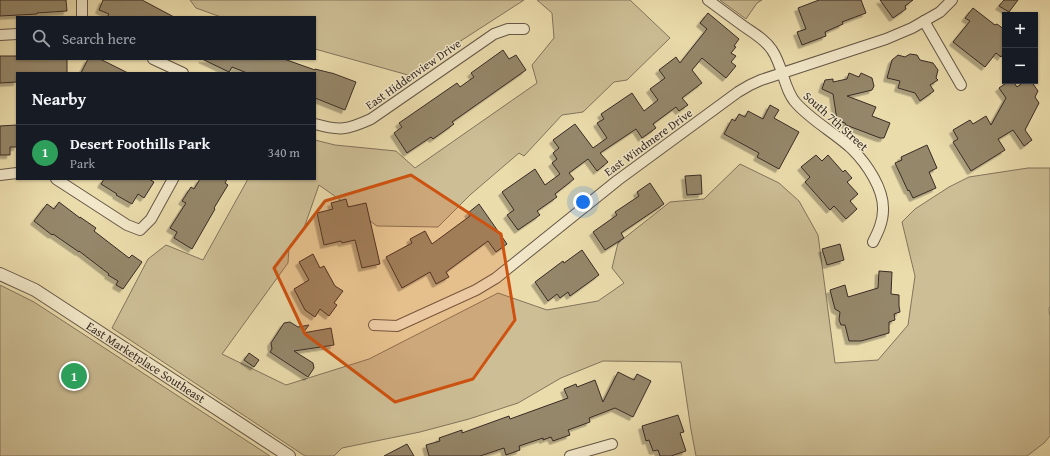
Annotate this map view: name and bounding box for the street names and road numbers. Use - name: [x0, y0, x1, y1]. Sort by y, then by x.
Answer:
- street label: East Hiddenview Drive: [362, 34, 464, 113]
- street label: South 7th Street: [800, 87, 873, 155]
- street label: East Windmere Drive: [600, 104, 696, 180]
- street label: East Marketplace Southeast: [83, 317, 209, 407]

